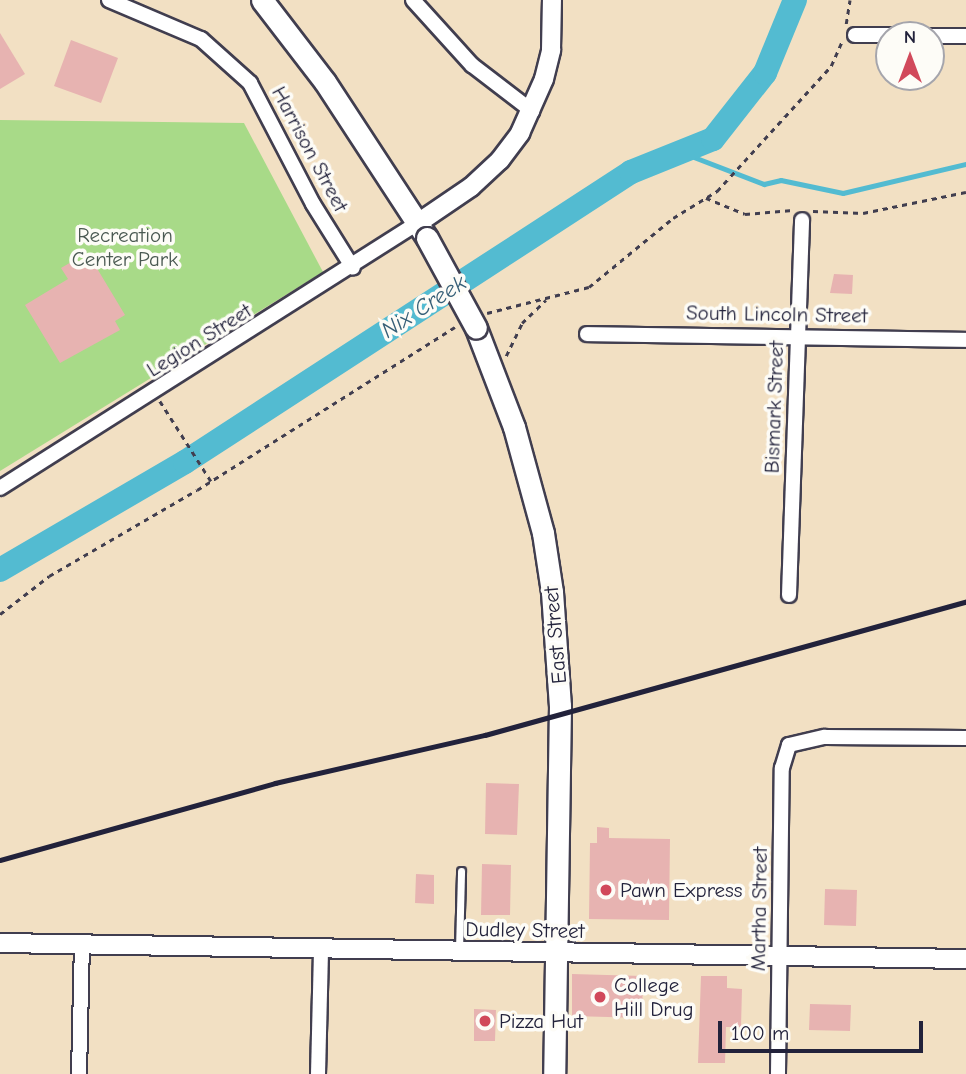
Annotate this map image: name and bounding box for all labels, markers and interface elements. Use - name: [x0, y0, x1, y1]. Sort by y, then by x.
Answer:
- north arrow: [875, 21, 945, 91]
- text: N: [904, 26, 916, 48]
- street label: Harrison Street: [266, 82, 354, 216]
- park label: Recreation Center Park: [72, 222, 178, 272]
- water label: Nix Creek: [376, 269, 472, 345]
- street label: Legion Street: [142, 298, 256, 382]
- street label: South Lincoln Street: [686, 300, 868, 328]
- street label: Bismark Street: [759, 340, 789, 474]
- street label: East Street: [538, 585, 572, 685]
- street label: Martha Street: [745, 847, 773, 971]
- place label: Pawn Express: [620, 877, 743, 903]
- marker: Pawn Express: [598, 882, 614, 898]
- street label: Dudley Street: [465, 916, 585, 944]
- place label: College Hill Drug: [614, 972, 694, 1022]
- marker: College Hill Drug: [592, 989, 608, 1005]
- scale bar: [721, 1007, 926, 1052]
- place label: Pizza Hut: [499, 1008, 583, 1034]
- marker: Pizza Hut: [477, 1013, 493, 1029]
- text: 100 m: [731, 1021, 789, 1045]

